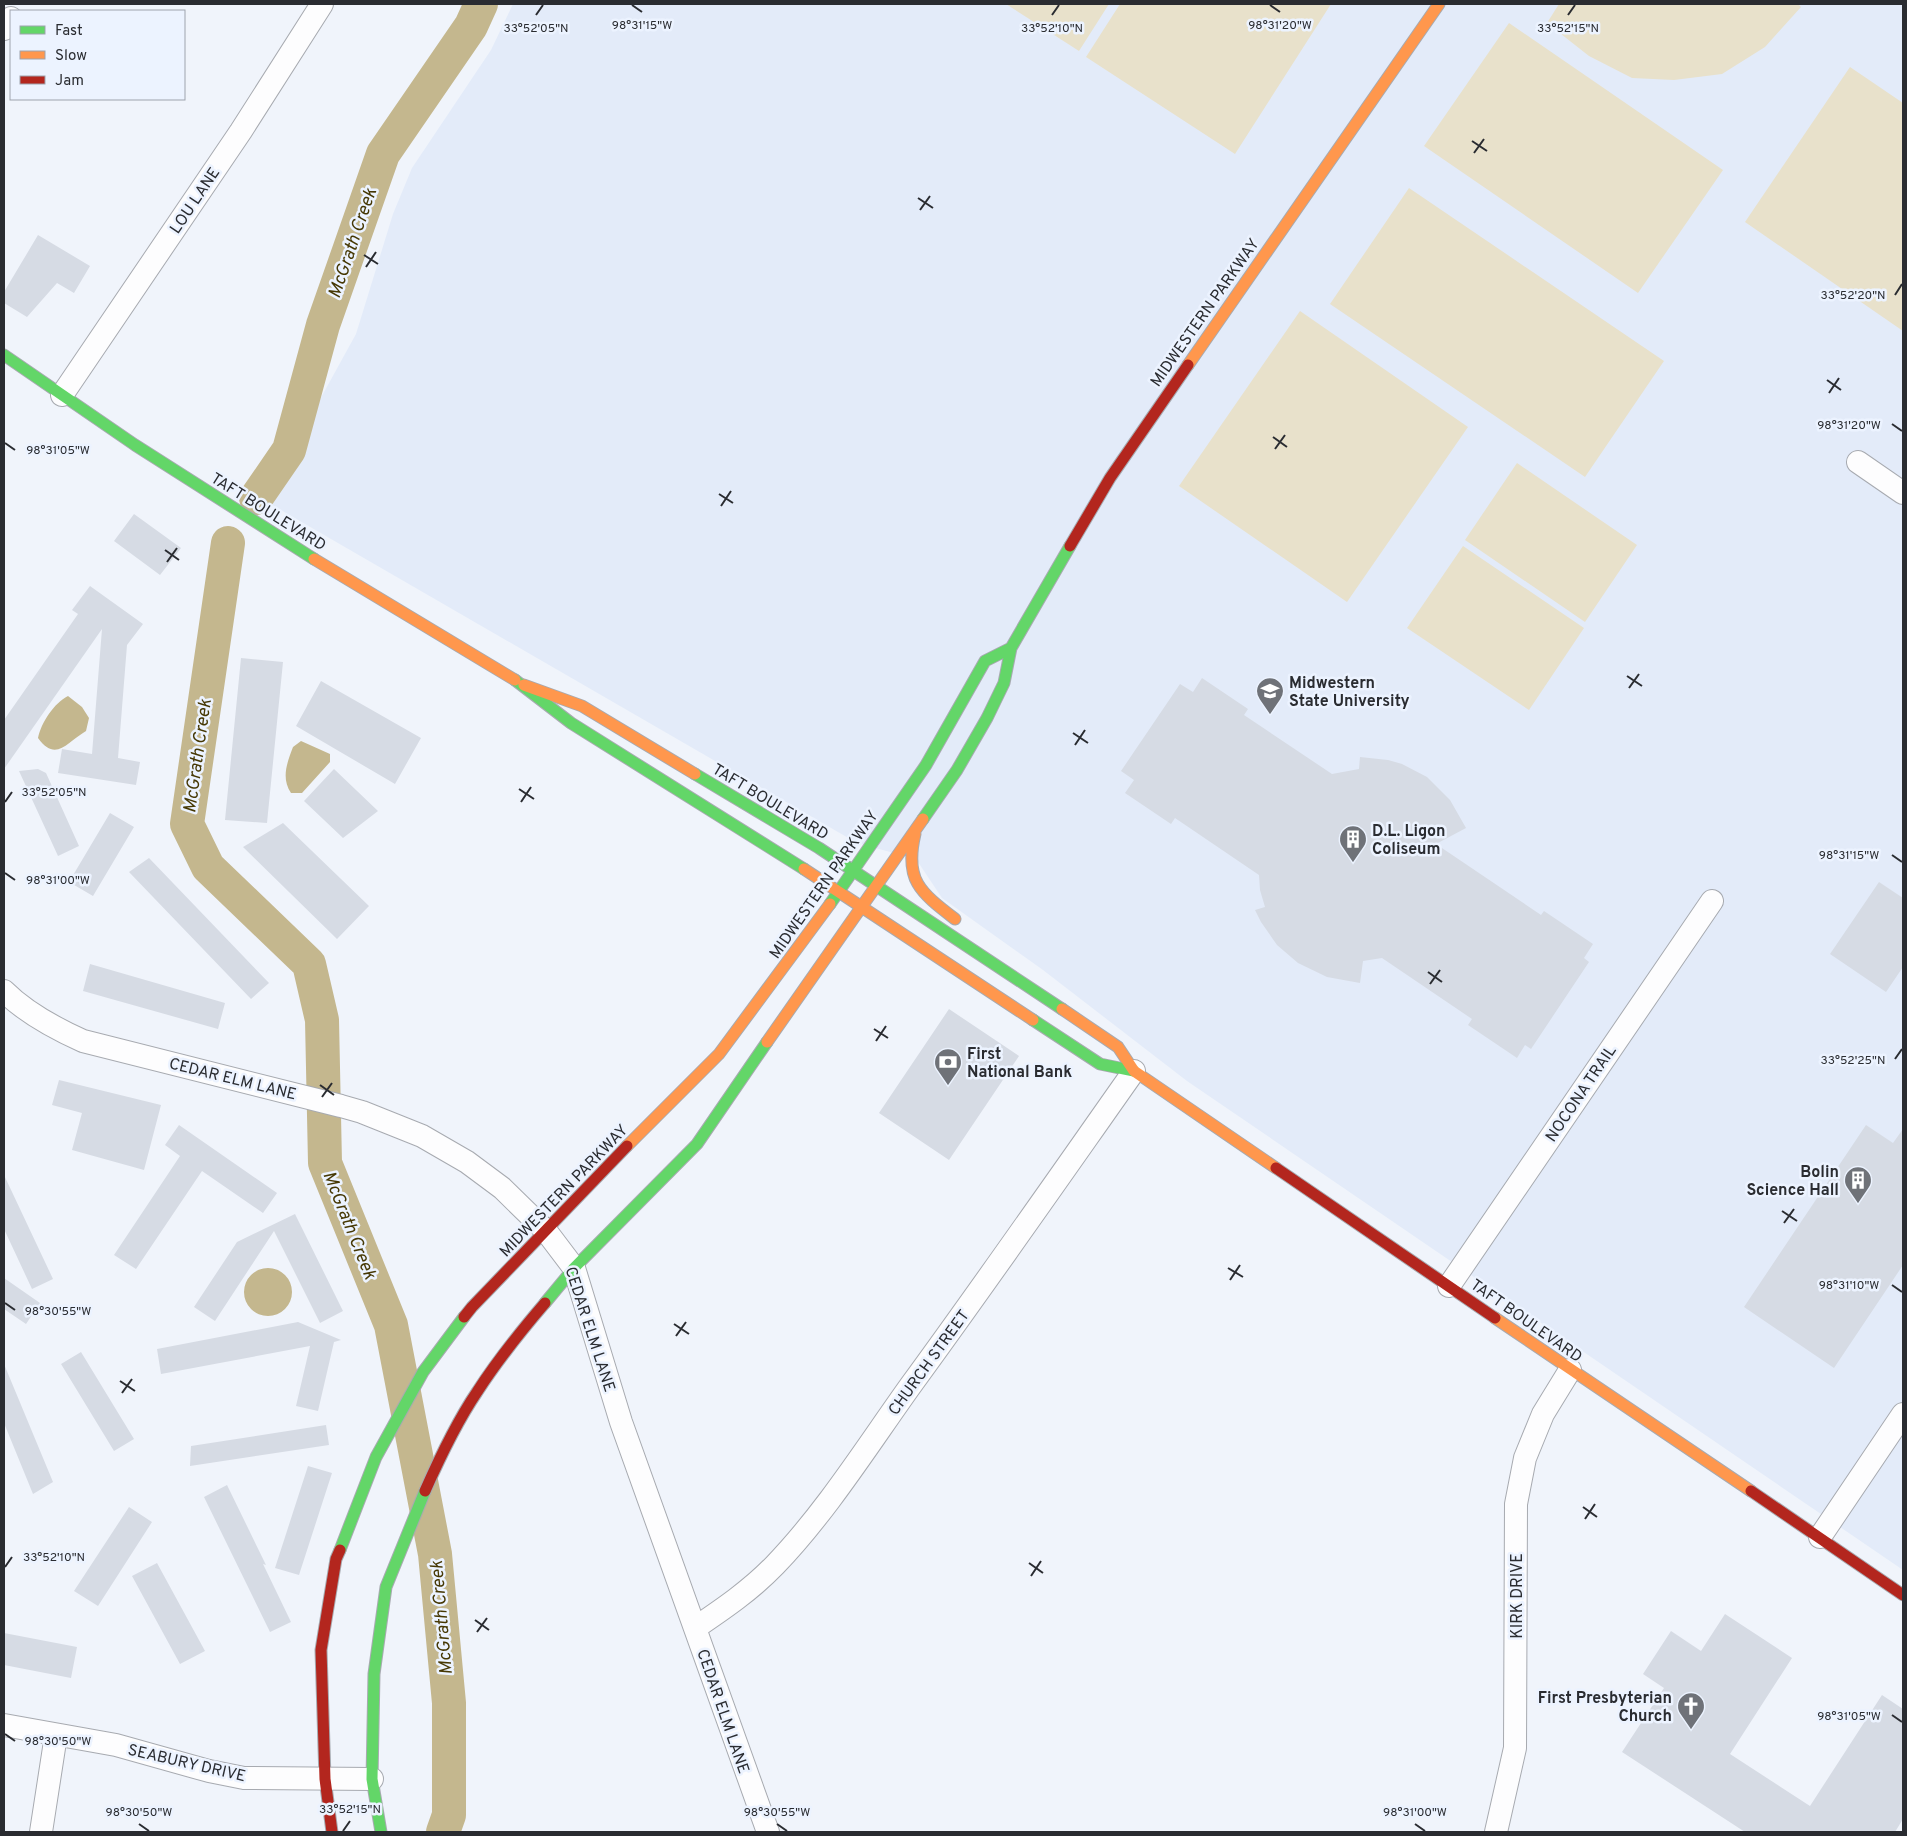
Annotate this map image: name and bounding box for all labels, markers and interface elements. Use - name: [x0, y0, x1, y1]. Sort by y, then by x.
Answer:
- legend: [10, 10, 185, 100]
- text: 98°31'15"W: [612, 18, 672, 34]
- text: 98°31'20"W: [1248, 18, 1312, 34]
- text: 33°52'05"N: [503, 21, 569, 37]
- text: 33°52'10"N: [1021, 21, 1083, 37]
- text: 33°52'15"N: [1537, 21, 1599, 37]
- text: Fast: [55, 22, 83, 41]
- text: Slow: [55, 47, 87, 66]
- text: Jam: [55, 72, 84, 91]
- street label: LOU LANE: [166, 164, 225, 238]
- water label: McGrath Creek: [324, 185, 383, 301]
- street label: MIDWESTERN PARKWAY: [1147, 235, 1264, 391]
- text: 33°52'20"N: [1820, 288, 1886, 304]
- text: 98°31'20"W: [1817, 418, 1881, 434]
- text: 98°31'05"W: [26, 443, 90, 459]
- street label: TAFT BOULEVARD: [207, 469, 329, 556]
- place label: Midwestern State University: [1289, 674, 1410, 712]
- school or university icon: Midwestern State University: [1255, 676, 1285, 715]
- water label: McGrath Creek: [179, 697, 218, 815]
- street label: TAFT BOULEVARD: [708, 760, 832, 845]
- text: 33°52'05"N: [21, 785, 87, 801]
- street label: MIDWESTERN PARKWAY: [766, 807, 883, 963]
- place label: D.L. Ligon Coliseum: [1372, 822, 1445, 860]
- building icon: D.L. Ligon Coliseum: [1338, 824, 1368, 863]
- text: 98°31'15"W: [1819, 848, 1879, 864]
- text: 98°31'00"W: [26, 873, 90, 889]
- street label: NOCONA TRAIL: [1542, 1042, 1621, 1146]
- place label: First National Bank: [967, 1045, 1072, 1083]
- bank icon: First National Bank: [933, 1047, 963, 1086]
- text: 33°52'25"N: [1821, 1053, 1885, 1069]
- street label: CEDAR ELM LANE: [167, 1054, 298, 1105]
- street label: MIDWESTERN PARKWAY: [496, 1121, 633, 1262]
- place label: Bolin Science Hall: [1746, 1163, 1839, 1201]
- building icon: Bolin Science Hall: [1843, 1165, 1873, 1204]
- water label: McGrath Creek: [316, 1168, 381, 1284]
- street label: CEDAR ELM LANE: [559, 1264, 619, 1395]
- street label: TAFT BOULEVARD: [1466, 1276, 1586, 1368]
- text: 98°31'10"W: [1819, 1278, 1879, 1294]
- text: 98°30'55"W: [25, 1304, 91, 1320]
- street label: CHURCH STREET: [885, 1306, 975, 1420]
- text: 33°52'10"N: [23, 1550, 85, 1566]
- street label: KIRK DRIVE: [1508, 1553, 1528, 1639]
- water label: McGrath Creek: [426, 1559, 459, 1676]
- street label: CEDAR ELM LANE: [691, 1647, 753, 1777]
- place label: First Presbyterian Church: [1538, 1689, 1672, 1727]
- church icon: First Presbyterian Church: [1676, 1691, 1706, 1730]
- text: 98°31'05"W: [1817, 1709, 1881, 1725]
- text: 98°30'50"W: [25, 1734, 91, 1750]
- street label: SEABURY DRIVE: [126, 1741, 248, 1787]
- text: 33°52'15"N: [319, 1802, 381, 1818]
- text: 98°30'50"W: [106, 1805, 172, 1821]
- text: 98°30'55"W: [744, 1805, 810, 1821]
- text: 98°31'00"W: [1383, 1805, 1447, 1821]

